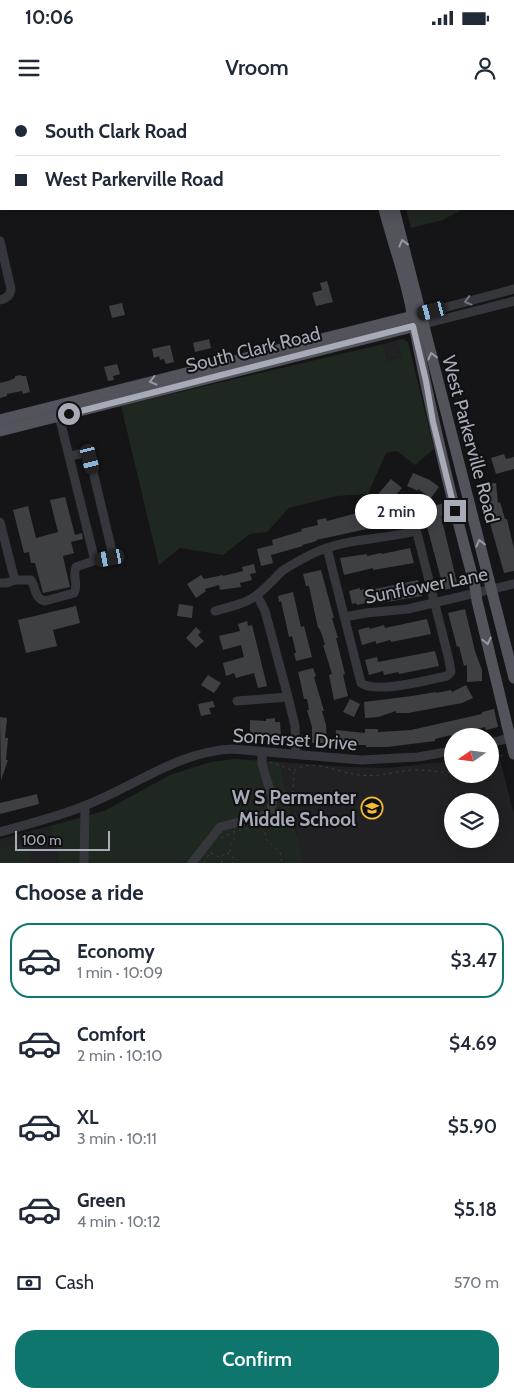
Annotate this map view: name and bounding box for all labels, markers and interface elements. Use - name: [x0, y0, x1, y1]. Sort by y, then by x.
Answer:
- text: 10:06: [25, 6, 74, 29]
- icon: menu: [15, 54, 43, 82]
- text: Vroom: [225, 54, 289, 81]
- icon: person: [471, 54, 499, 82]
- text: South Clark Road: [45, 120, 187, 143]
- text: West Parkerville Road: [45, 168, 224, 191]
- one-way arrow: [398, 238, 409, 247]
- one-way arrow: [464, 296, 472, 306]
- car: [415, 300, 448, 322]
- street label: South Clark Road: [183, 322, 323, 377]
- one-way arrow: [427, 351, 438, 360]
- street label: West Parkerville Road: [437, 353, 504, 525]
- one-way arrow: [149, 375, 158, 386]
- route start: [58, 403, 80, 425]
- car: [79, 443, 100, 475]
- callout: 2 min: [355, 494, 438, 528]
- route end: [444, 500, 466, 522]
- text: 2 min: [377, 502, 415, 521]
- one-way arrow: [475, 538, 486, 547]
- car: [93, 548, 126, 568]
- street label: Sunflower Lane: [362, 562, 490, 609]
- one-way arrow: [481, 637, 492, 646]
- street label: Somerset Drive: [232, 724, 358, 755]
- north arrow: [444, 728, 499, 782]
- map controls: [444, 728, 499, 848]
- place label: W S Permenter Middle School: [232, 786, 357, 831]
- button: layers: [444, 793, 499, 848]
- school or university icon: W S Permenter Middle School: [360, 796, 384, 820]
- scale bar: [15, 828, 110, 851]
- text: 100 m: [22, 831, 62, 849]
- text: Choose a ride: [15, 879, 144, 906]
- icon: car: [17, 938, 62, 983]
- text: Economy: [77, 940, 155, 963]
- text: $3.47: [450, 949, 497, 972]
- text: 1 min · 10:09: [77, 963, 163, 982]
- icon: car: [17, 1021, 62, 1066]
- text: Comfort: [77, 1023, 146, 1046]
- text: $4.69: [449, 1032, 497, 1055]
- text: 2 min · 10:10: [77, 1046, 162, 1065]
- icon: car: [17, 1104, 62, 1149]
- text: XL: [77, 1106, 98, 1129]
- text: $5.90: [448, 1115, 497, 1138]
- text: 3 min · 10:11: [77, 1129, 157, 1148]
- icon: car: [17, 1187, 62, 1232]
- text: Green: [77, 1189, 126, 1212]
- text: $5.18: [454, 1198, 497, 1221]
- text: 4 min · 10:12: [77, 1212, 161, 1231]
- icon: cash: [15, 1269, 43, 1297]
- text: Cash: [55, 1271, 94, 1294]
- text: 570 m: [454, 1273, 499, 1292]
- button: Confirm: [15, 1330, 499, 1388]

